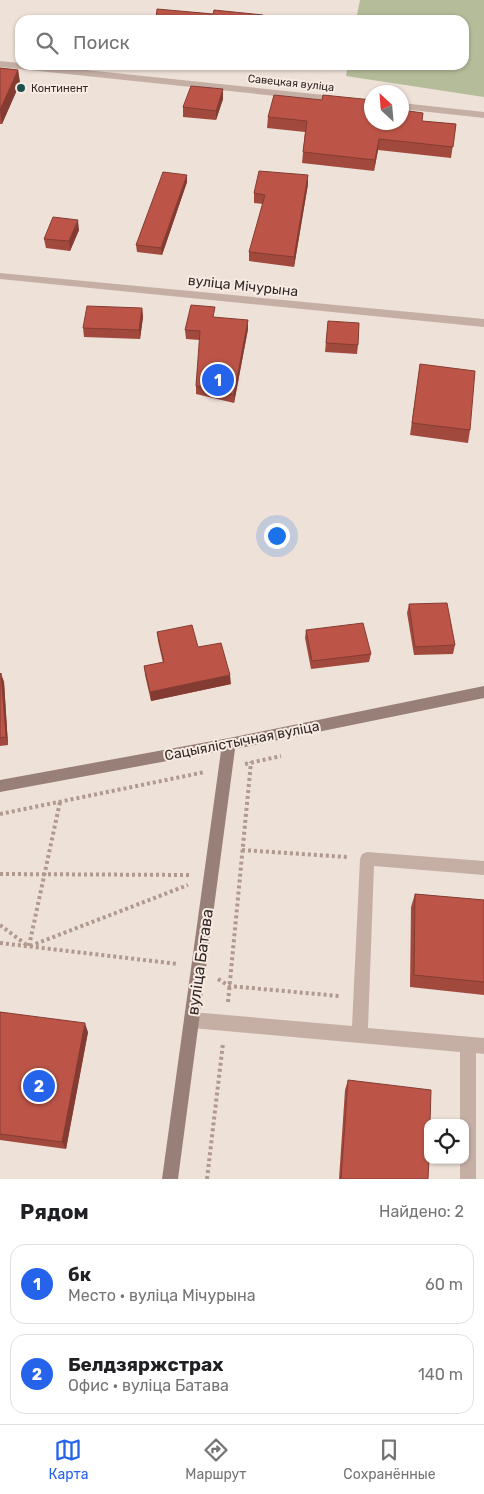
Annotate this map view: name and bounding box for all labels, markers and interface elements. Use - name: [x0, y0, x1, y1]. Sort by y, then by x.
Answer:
- search box: [15, 15, 469, 70]
- icon: search: [33, 29, 61, 57]
- text: Поиск: [73, 31, 130, 54]
- street label: Савецкая вуліца: [247, 72, 335, 94]
- marker: Континент: [15, 82, 27, 94]
- place label: Континент: [31, 82, 89, 95]
- north arrow: [364, 85, 409, 130]
- street label: вуліца Мічурына: [187, 272, 299, 300]
- pin: 1: [202, 361, 234, 399]
- your location: [264, 523, 290, 549]
- street label: Сацыялістычная вуліца: [163, 718, 321, 764]
- street label: вуліца Батава: [183, 908, 217, 1016]
- pin: 2: [23, 1067, 55, 1105]
- map controls: [424, 1119, 469, 1164]
- button: locate: [424, 1119, 469, 1164]
- text: Рядом: [20, 1199, 89, 1224]
- text: Найдено: 2: [379, 1202, 464, 1221]
- text: бк: [68, 1263, 91, 1286]
- text: 1: [33, 1275, 41, 1294]
- text: 60 m: [425, 1275, 463, 1294]
- text: Место · вуліца Мічурына: [68, 1286, 256, 1305]
- text: Белдзяржстрах: [68, 1353, 223, 1376]
- text: 2: [32, 1365, 42, 1384]
- text: 140 m: [418, 1365, 463, 1384]
- text: Офис · вуліца Батава: [68, 1376, 229, 1395]
- tab: Карта: [48, 1436, 88, 1483]
- tab: Маршрут: [185, 1436, 246, 1483]
- tab: Сохранённые: [343, 1436, 436, 1483]

